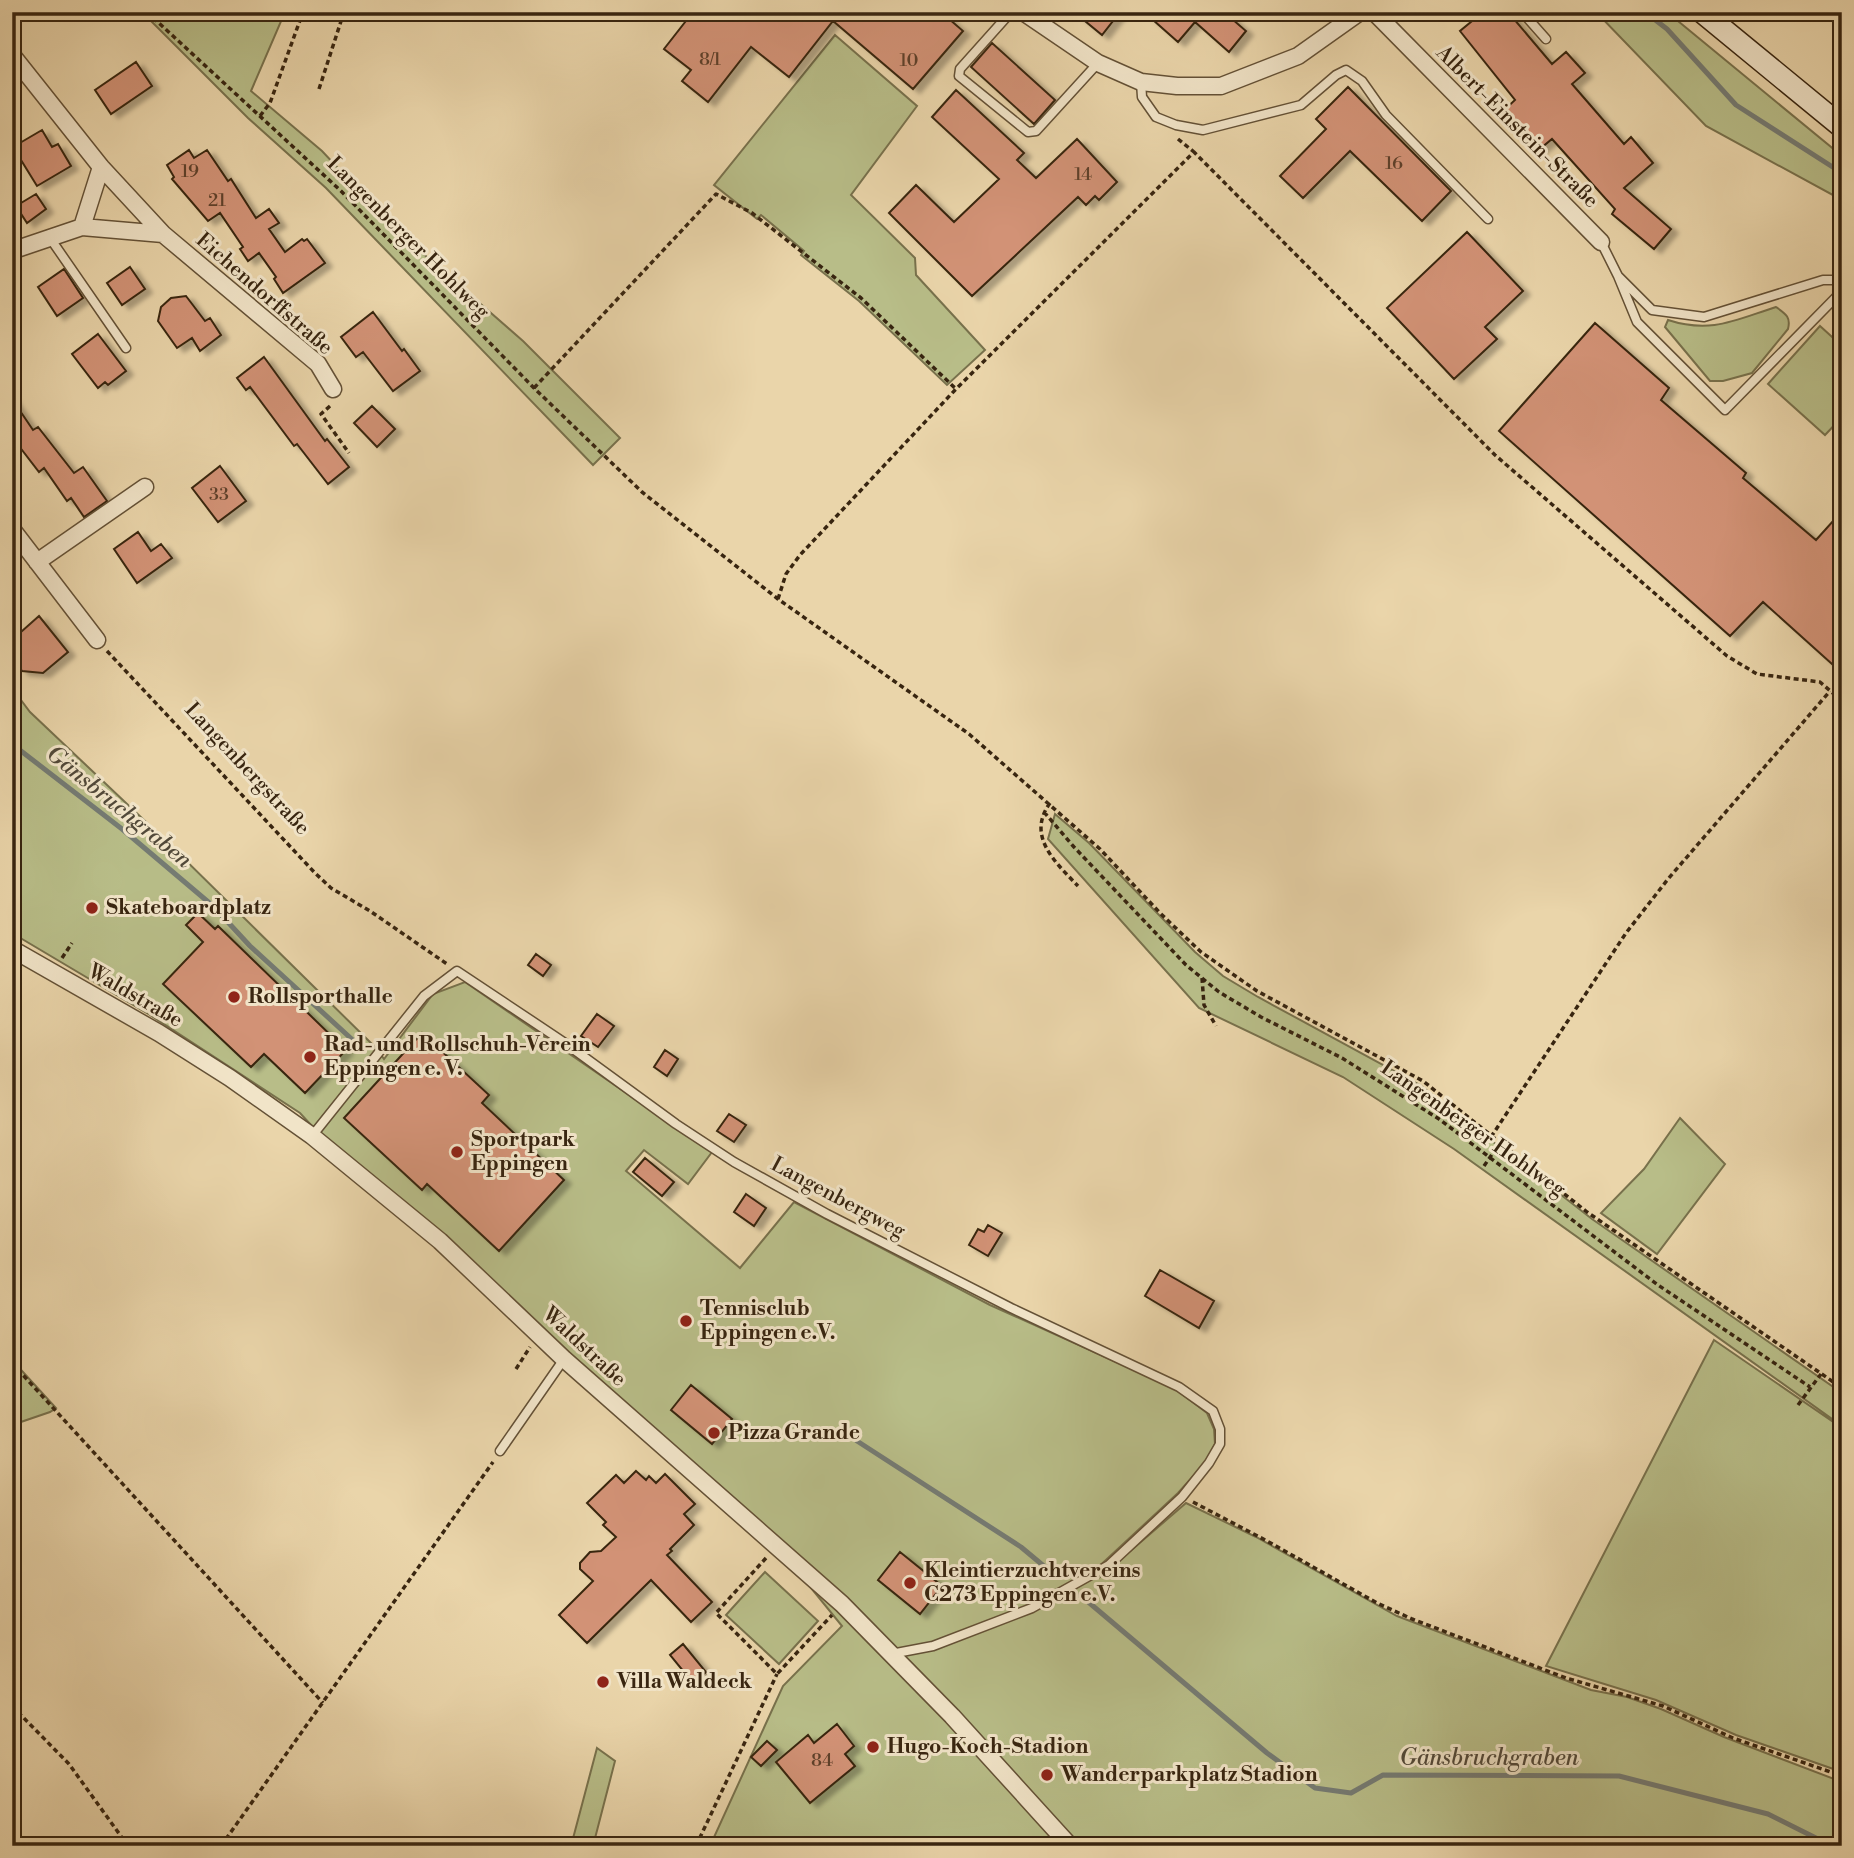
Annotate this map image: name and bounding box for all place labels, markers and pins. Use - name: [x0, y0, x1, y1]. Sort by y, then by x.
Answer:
- place label: Skateboardplatz: [106, 895, 271, 921]
- marker: Skateboardplatz: [84, 900, 100, 916]
- place label: Rollsporthalle: [248, 984, 393, 1010]
- marker: Rollsporthalle: [226, 989, 242, 1005]
- place label: Rad- und Rollschuh-Verein Eppingen e. V.: [324, 1032, 591, 1082]
- marker: Rad- und Rollschuh-Verein Eppingen e. V.: [302, 1049, 318, 1065]
- place label: Sportpark Eppingen: [471, 1127, 576, 1177]
- marker: Sportpark Eppingen: [449, 1144, 465, 1160]
- place label: Tennisclub Eppingen e.V.: [700, 1296, 835, 1346]
- marker: Tennisclub Eppingen e.V.: [678, 1313, 694, 1329]
- place label: Pizza Grande: [728, 1420, 860, 1446]
- marker: Pizza Grande: [706, 1425, 722, 1441]
- place label: Kleintierzuchtvereins C273 Eppingen e.V.: [924, 1558, 1141, 1608]
- marker: Kleintierzuchtvereins C273 Eppingen e.V.: [902, 1575, 918, 1591]
- place label: Villa Waldeck: [616, 1669, 753, 1695]
- marker: Villa Waldeck: [595, 1674, 611, 1690]
- place label: Hugo-Koch-Stadion: [887, 1734, 1089, 1760]
- marker: Hugo-Koch-Stadion: [865, 1739, 881, 1755]
- place label: Wanderparkplatz Stadion: [1060, 1762, 1318, 1788]
- marker: Wanderparkplatz Stadion: [1039, 1767, 1055, 1783]

